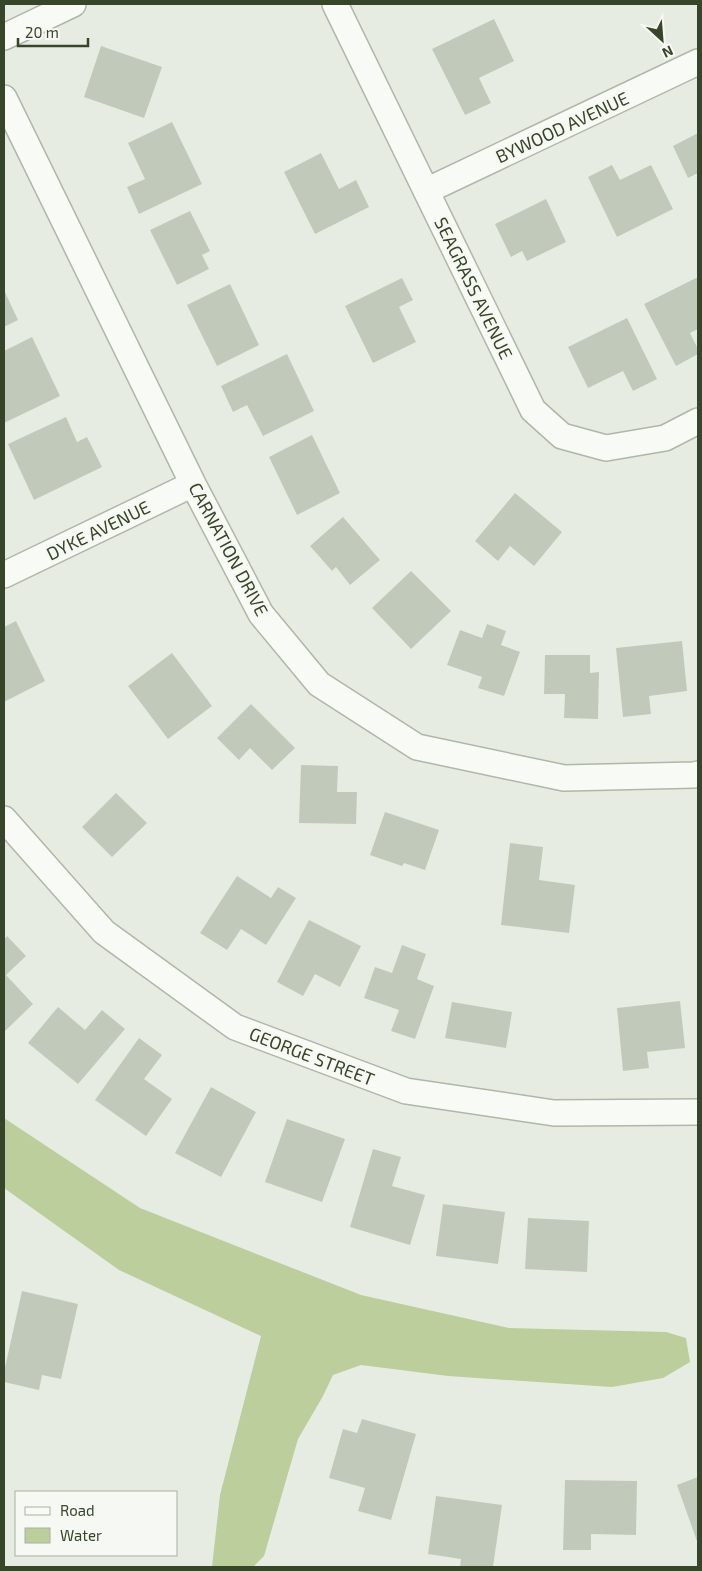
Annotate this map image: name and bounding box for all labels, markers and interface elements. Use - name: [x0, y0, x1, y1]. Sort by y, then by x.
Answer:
- scale bar: [18, 15, 88, 47]
- north arrow: [637, 15, 687, 65]
- text: 20 m: [25, 23, 59, 41]
- text: N: [660, 42, 676, 62]
- street label: BYWOOD AVENUE: [492, 87, 632, 167]
- street label: SEAGRASS AVENUE: [430, 213, 518, 363]
- street label: CARNATION DRIVE: [185, 478, 273, 620]
- street label: DYKE AVENUE: [43, 495, 153, 565]
- street label: GEORGE STREET: [246, 1022, 378, 1090]
- legend: [15, 1491, 178, 1556]
- text: Road: [60, 1501, 95, 1519]
- text: Water: [60, 1526, 102, 1544]

